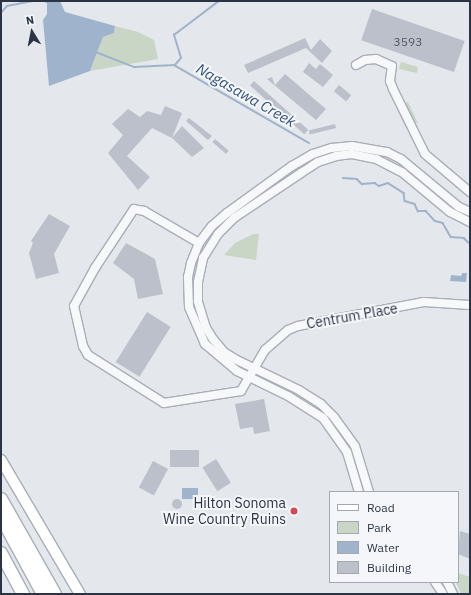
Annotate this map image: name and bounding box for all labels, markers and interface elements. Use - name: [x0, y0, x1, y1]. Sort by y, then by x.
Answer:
- north arrow: [12, 12, 52, 52]
- text: N: [25, 13, 35, 28]
- house number: 3593: [394, 35, 422, 49]
- water label: Nagasawa Creek: [193, 59, 299, 131]
- street label: Centrum Place: [305, 300, 399, 332]
- legend: [329, 491, 459, 583]
- place label: Hilton Sonoma Wine Country Ruins: [163, 495, 286, 528]
- text: Road: [367, 500, 395, 515]
- marker: Hilton Sonoma Wine Country Ruins: [289, 506, 299, 516]
- text: Park: [367, 520, 391, 535]
- text: Water: [367, 540, 399, 555]
- text: Building: [367, 560, 411, 575]

